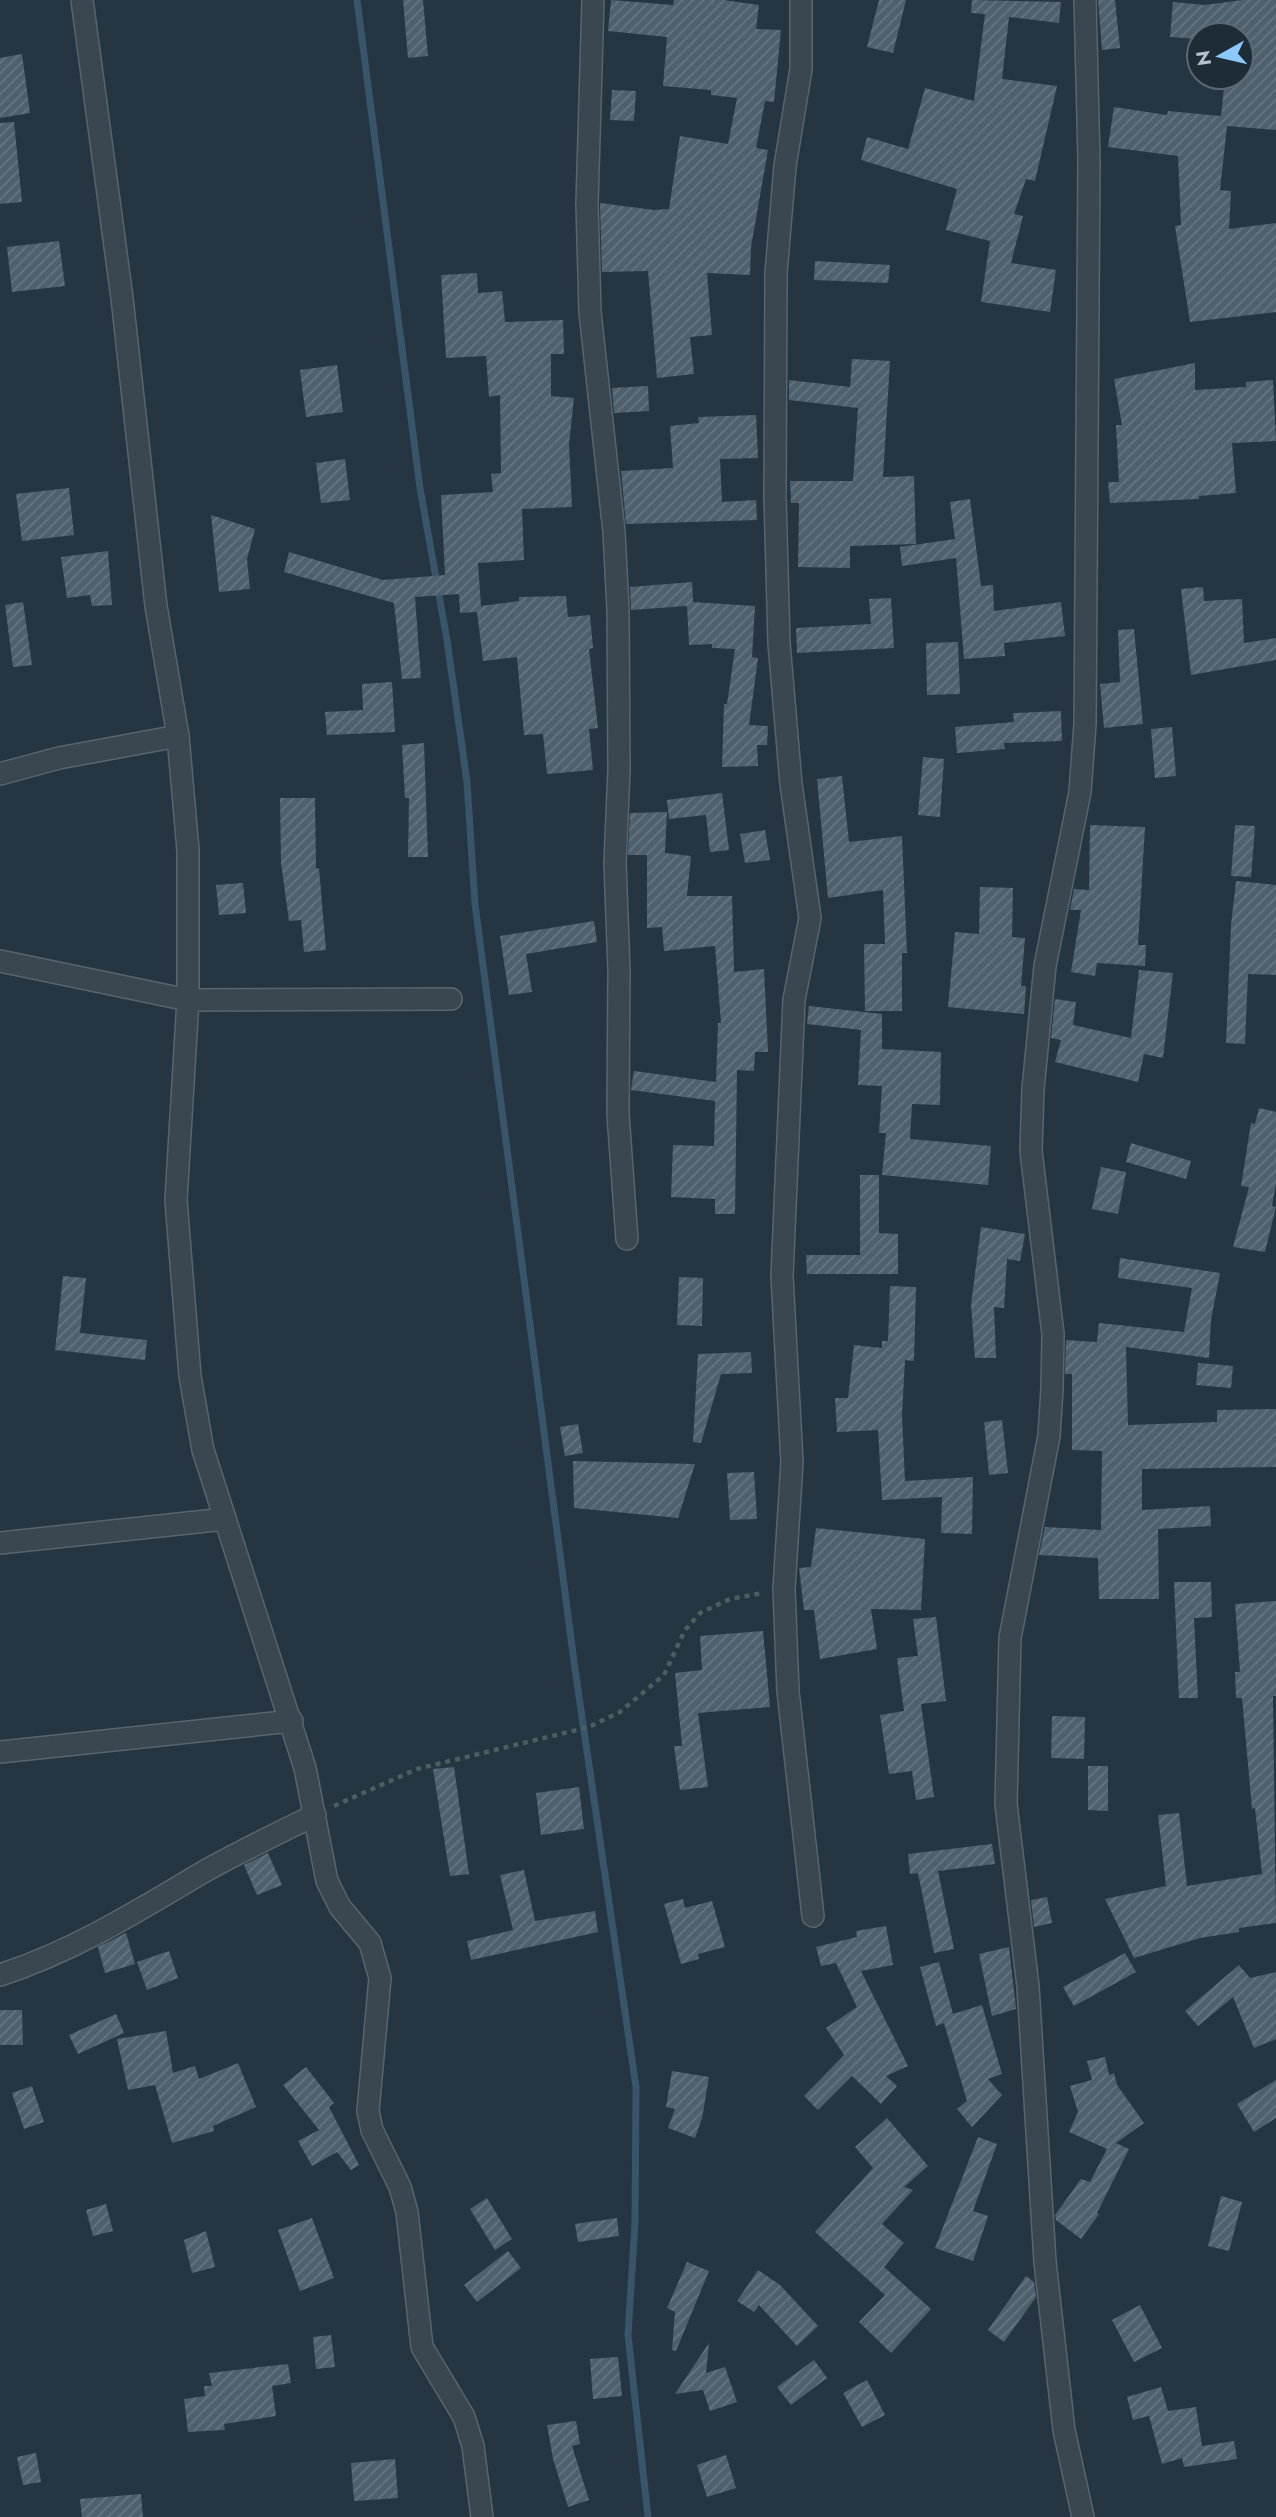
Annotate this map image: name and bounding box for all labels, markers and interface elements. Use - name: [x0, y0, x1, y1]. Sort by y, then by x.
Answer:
- north arrow: [1185, 21, 1255, 91]
- text: N: [1189, 49, 1218, 68]

